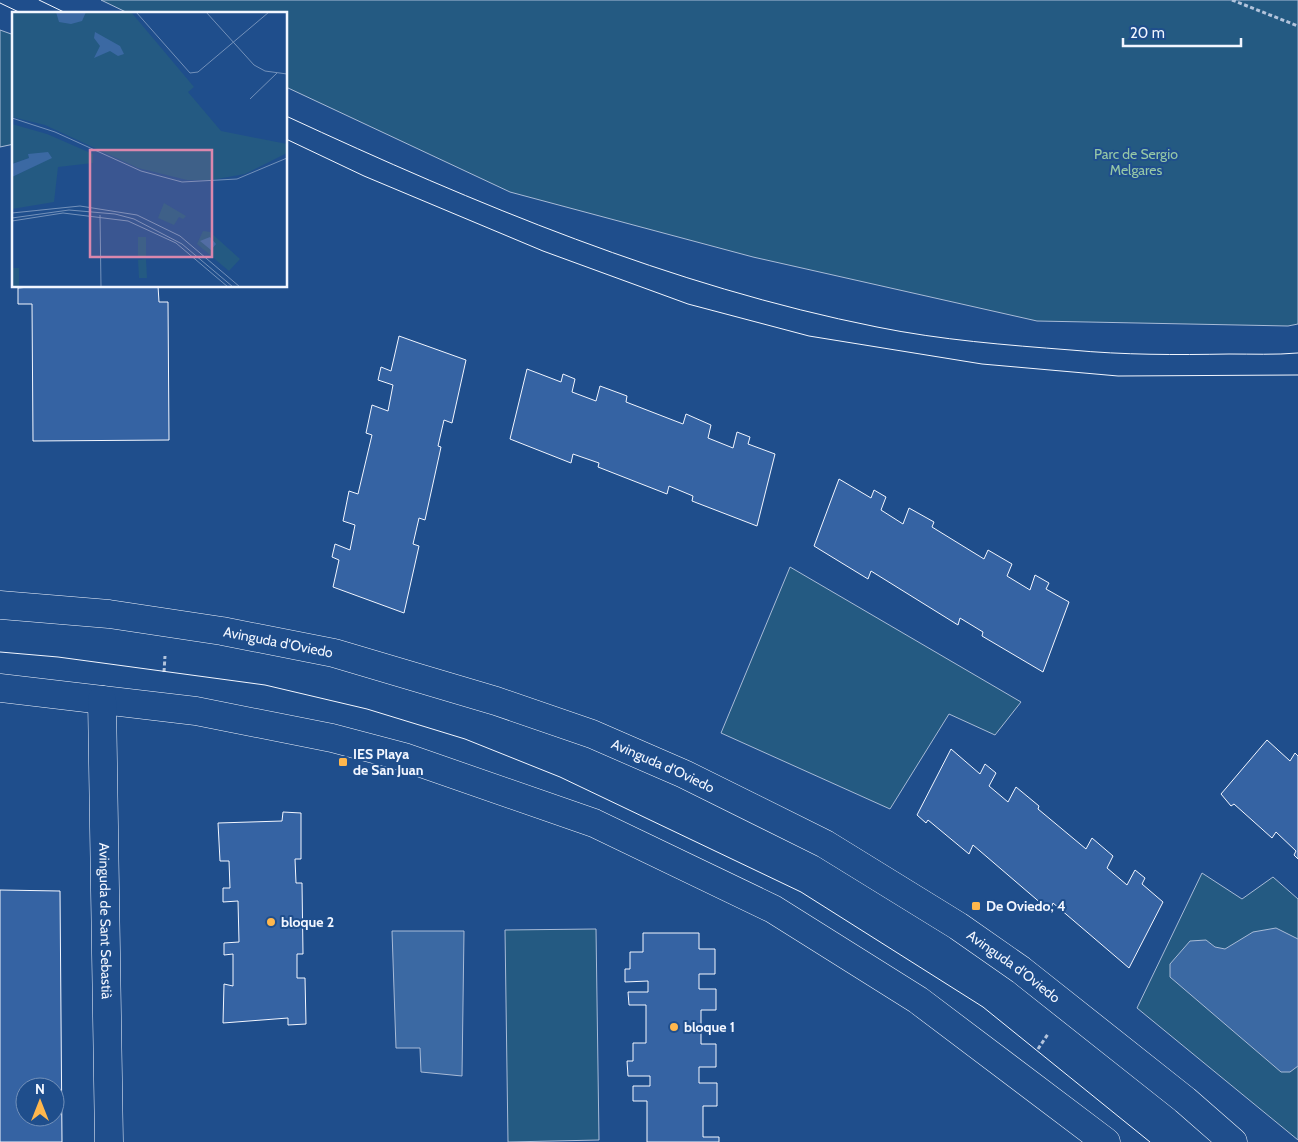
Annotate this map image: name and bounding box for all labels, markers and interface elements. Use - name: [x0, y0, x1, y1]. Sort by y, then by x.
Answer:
- inset map: [12, 12, 288, 288]
- scale bar: [1123, 15, 1240, 47]
- text: 20 m: [1130, 24, 1165, 42]
- park label: Parc de Sergio Melgares: [1094, 145, 1178, 179]
- street label: Avinguda d'Oviedo: [222, 622, 335, 662]
- street label: Avinguda d'Oviedo: [609, 735, 718, 797]
- place label: IES Playa de San Juan: [353, 745, 424, 779]
- marker: IES Playa de San Juan: [337, 756, 349, 768]
- street label: Avinguda de Sant Sebastià: [95, 843, 116, 1000]
- place label: De Oviedo, 4: [986, 897, 1066, 915]
- marker: De Oviedo, 4: [970, 900, 982, 912]
- place label: bloque 2: [281, 913, 334, 931]
- marker: bloque 2: [265, 916, 277, 928]
- street label: Avinguda d'Oviedo: [964, 926, 1064, 1007]
- place label: bloque 1: [684, 1018, 735, 1036]
- marker: bloque 1: [668, 1021, 680, 1033]
- north arrow: [15, 1077, 65, 1127]
- text: N: [35, 1080, 45, 1098]

